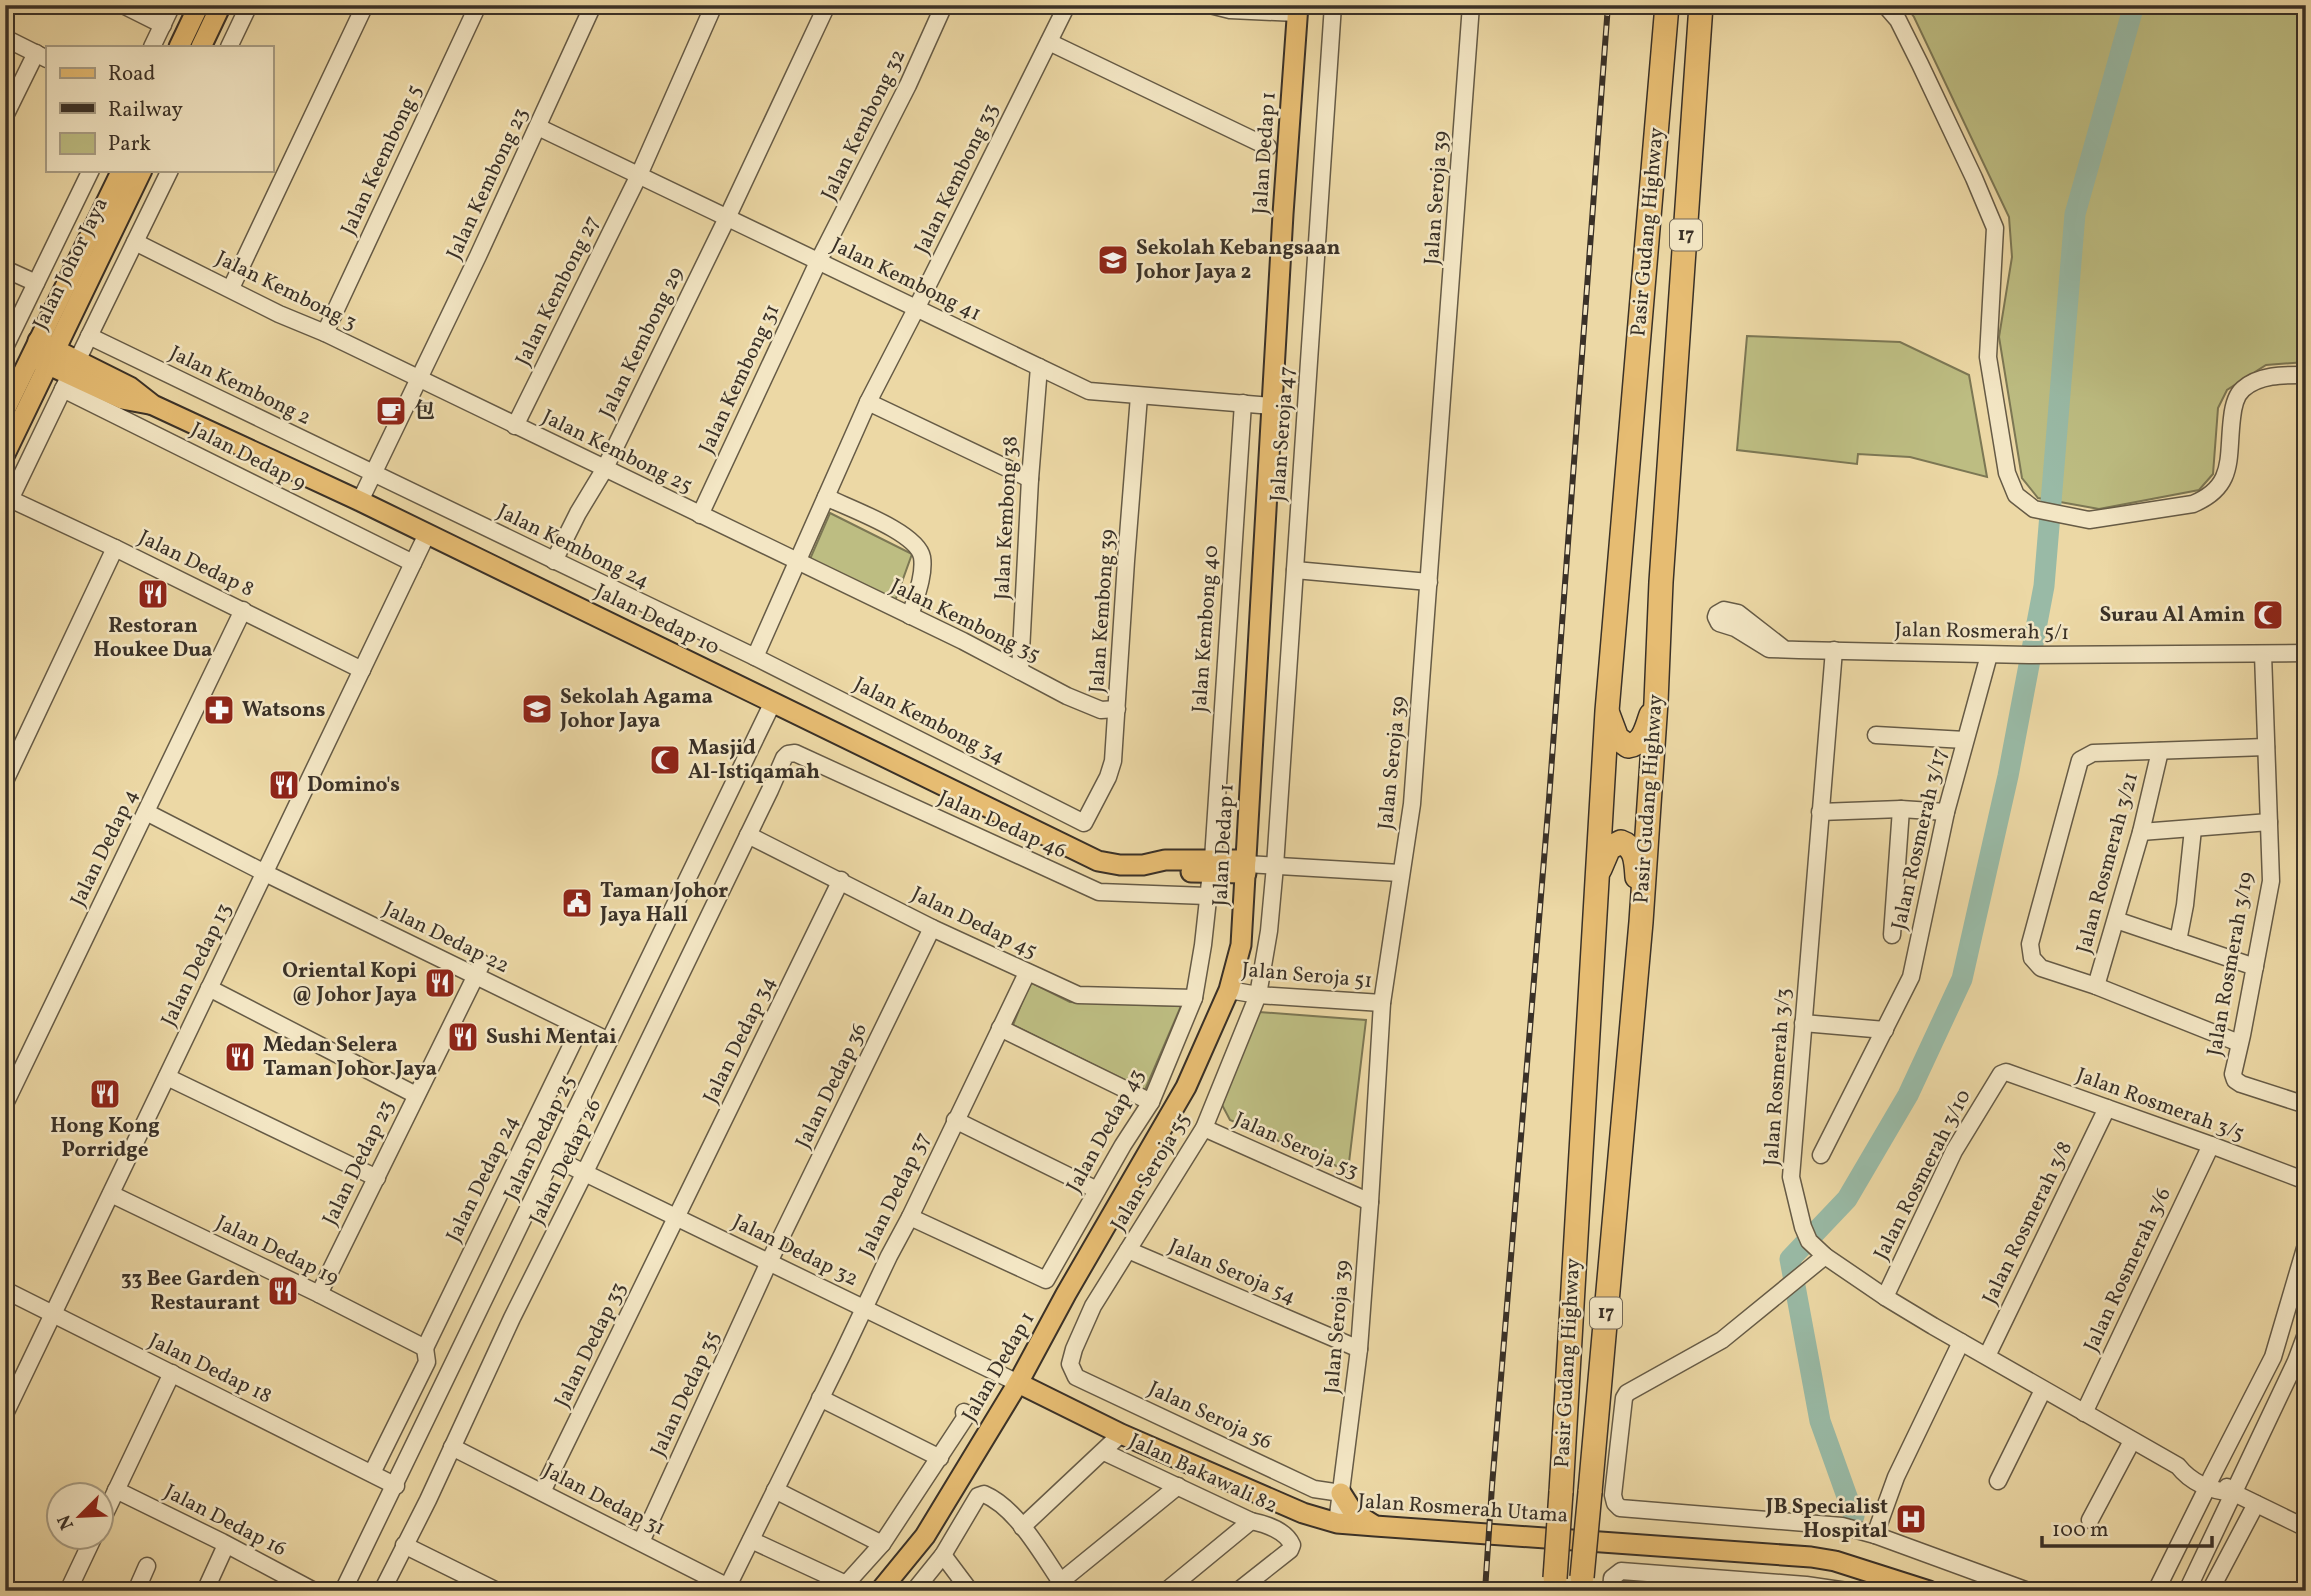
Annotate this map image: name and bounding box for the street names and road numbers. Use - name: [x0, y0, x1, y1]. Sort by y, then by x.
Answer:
- street label: Jalan Kembong 32: [815, 45, 913, 205]
- street label: Jalan Keembong 5: [334, 80, 430, 240]
- street label: Jalan Dedap 1: [1246, 91, 1284, 215]
- street label: Jalan Kembong 33: [908, 99, 1006, 259]
- street label: Jalan Kembong 23: [440, 103, 536, 265]
- street label: Pasir Gudang Highway: [1624, 126, 1672, 338]
- street label: Jalan Seroja 39: [1418, 130, 1456, 266]
- street label: Jalan Johor Jaya: [26, 193, 116, 335]
- street label: Jalan Kembong 27: [509, 211, 607, 371]
- road number: 17: [1670, 219, 1702, 250]
- street label: Jalan Kembong 41: [826, 231, 986, 329]
- street label: Jalan Kembong 3: [211, 244, 361, 338]
- street label: Jalan Kembong 29: [593, 262, 691, 423]
- street label: Jalan Kembong 31: [693, 300, 787, 458]
- street label: Jalan Kembong 2: [164, 339, 316, 433]
- street label: Jalan Seroja 47: [1264, 365, 1302, 503]
- street label: Jalan Kembong 25: [537, 403, 697, 501]
- street label: Jalan Dedap 9: [185, 416, 311, 498]
- street label: Jalan Kembong 38: [988, 435, 1026, 601]
- street label: Jalan Kembong 24: [492, 498, 654, 596]
- street label: Jalan Dedap 8: [133, 523, 259, 605]
- street label: Jalan Kembong 39: [1083, 528, 1123, 694]
- street label: Jalan Kembong 40: [1186, 544, 1226, 714]
- street label: Jalan Kembong 35: [885, 572, 1045, 670]
- street label: Jalan Dedap 10: [590, 577, 724, 663]
- street label: Jalan Rosmerah 5/1: [1894, 616, 2070, 648]
- street label: Jalan Kembong 34: [848, 670, 1010, 772]
- street label: Pasir Gudang Highway: [1627, 693, 1671, 905]
- street label: Jalan Seroja 39: [1372, 695, 1414, 831]
- street label: Jalan Rosmerah 3/17: [1885, 745, 1955, 933]
- street label: Jalan Rosmerah 3/21: [2070, 769, 2146, 957]
- street label: Jalan Dedap 1: [1206, 783, 1242, 907]
- street label: Jalan Dedap 4: [64, 784, 146, 912]
- street label: Jalan Dedap 46: [933, 784, 1071, 866]
- street label: Jalan Rosmerah 3/19: [2201, 870, 2261, 1058]
- street label: Jalan Dedap 45: [906, 880, 1042, 966]
- street label: Jalan Dedap 22: [378, 895, 514, 981]
- street label: Jalan Dedap 13: [155, 899, 239, 1031]
- street label: Jalan Seroja 51: [1240, 956, 1374, 996]
- street label: Jalan Dedap 34: [697, 972, 783, 1108]
- street label: Jalan Rosmerah 3/3: [1757, 987, 1799, 1167]
- street label: Jalan Dedap 36: [789, 1018, 875, 1154]
- street label: Jalan Rosmerah 3/5: [2072, 1061, 2248, 1149]
- street label: Jalan Dedap 43: [1060, 1064, 1152, 1198]
- street label: Jalan Dedap 25: [497, 1071, 583, 1205]
- street label: Jalan Rosmerah 3/10: [1867, 1085, 1979, 1265]
- street label: Jalan Dedap 26: [523, 1094, 609, 1230]
- street label: Jalan Dedap 23: [316, 1095, 402, 1231]
- street label: Jalan Seroja 53: [1229, 1106, 1363, 1186]
- street label: Jalan Seroja 55: [1104, 1107, 1198, 1237]
- street label: Jalan Dedap 24: [440, 1111, 526, 1247]
- street label: Jalan Dedap 37: [852, 1128, 938, 1262]
- street label: Jalan Rosmerah 3/8: [1976, 1137, 2080, 1309]
- street label: Jalan Rosmerah 3/6: [2077, 1183, 2179, 1357]
- street label: Jalan Dedap 32: [727, 1208, 863, 1294]
- street label: Jalan Dedap 19: [211, 1209, 344, 1293]
- street label: Jalan Seroja 54: [1164, 1232, 1300, 1312]
- street label: Pasir Gudang Highway: [1548, 1257, 1588, 1469]
- street label: Jalan Seroja 39: [1318, 1259, 1358, 1395]
- street label: Jalan Dedap 33: [548, 1277, 634, 1413]
- road number: 17: [1590, 1298, 1622, 1329]
- street label: Jalan Dedap 1: [956, 1307, 1042, 1427]
- street label: Jalan Dedap 35: [644, 1326, 728, 1462]
- street label: Jalan Dedap 18: [144, 1327, 276, 1411]
- street label: Jalan Seroja 56: [1143, 1375, 1277, 1457]
- street label: Jalan Bakawali 82: [1124, 1427, 1282, 1521]
- street label: Jalan Dedap 31: [538, 1457, 670, 1543]
- street label: Jalan Dedap 16: [159, 1478, 291, 1564]
- street label: Jalan Rosmerah Utama: [1357, 1487, 1569, 1531]

